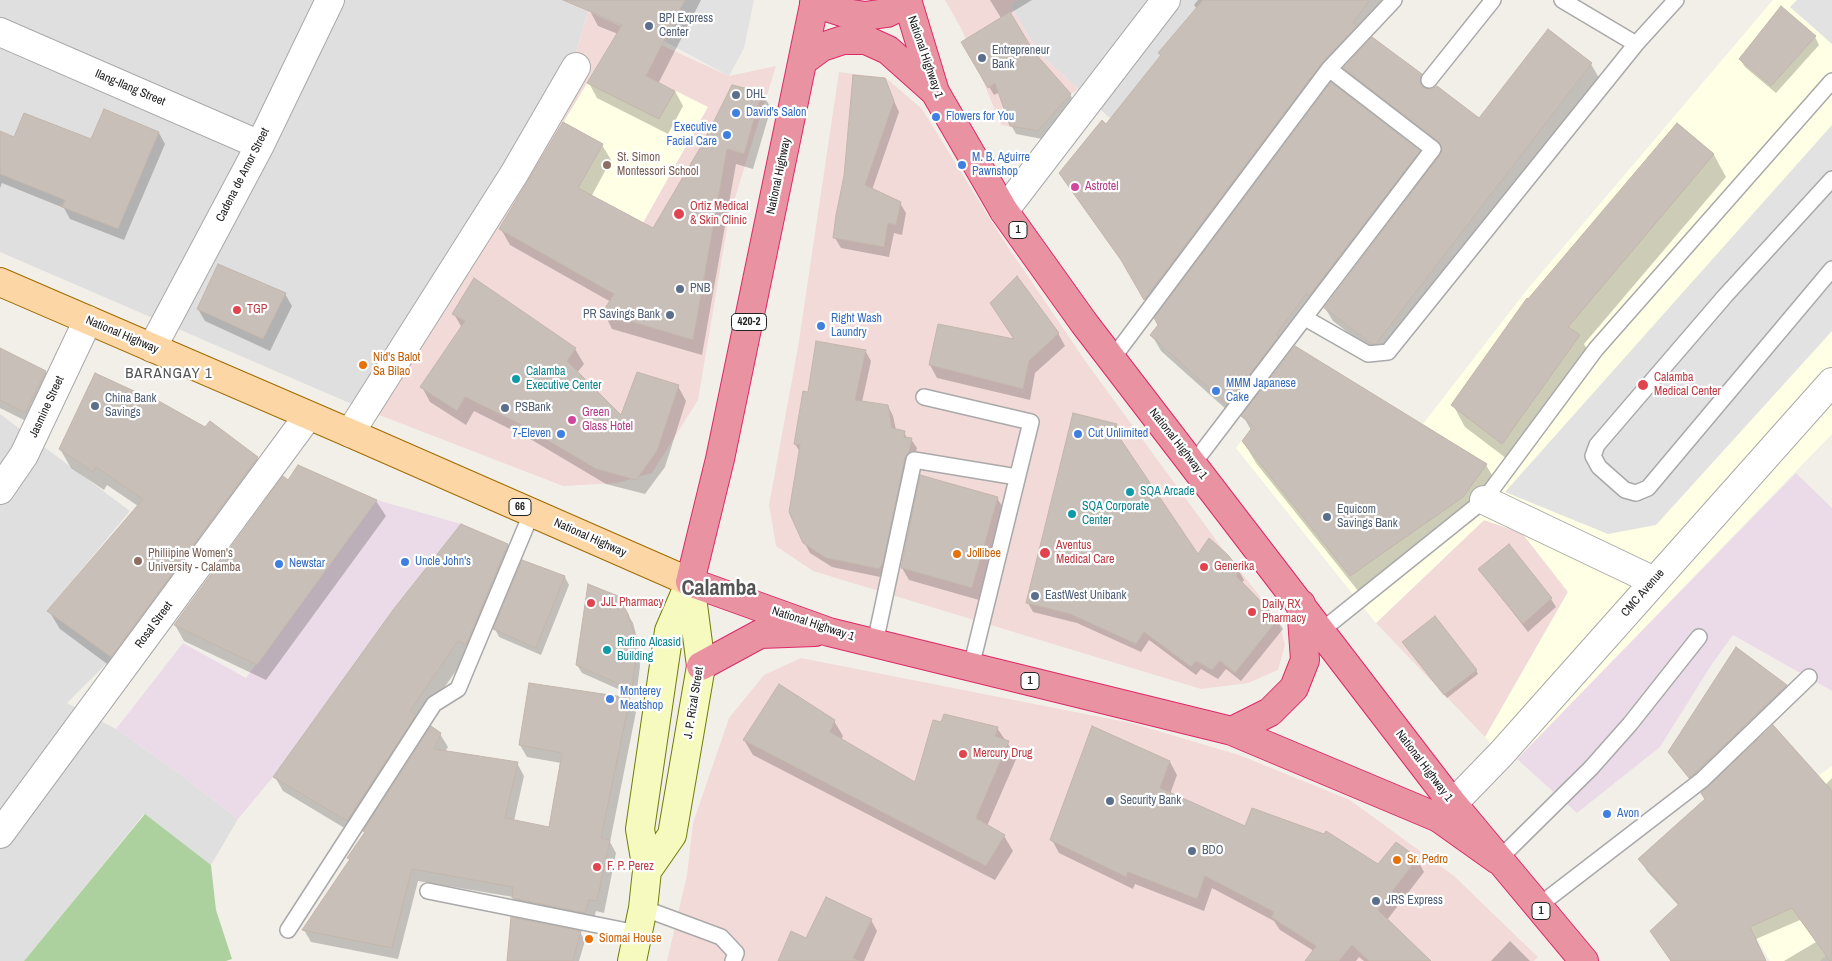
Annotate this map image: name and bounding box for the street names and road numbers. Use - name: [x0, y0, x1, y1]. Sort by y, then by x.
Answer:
- street label: National Highway 1: [904, 14, 946, 100]
- street label: Ilang-Ilang Street: [93, 67, 167, 109]
- street label: Cadena de Amor Street: [213, 126, 273, 224]
- street label: National Highway: [764, 137, 794, 215]
- road number: 1: [1009, 222, 1027, 238]
- street label: National Highway: [83, 313, 161, 357]
- road number: 420-2: [732, 314, 766, 331]
- street label: Jasmine Street: [26, 374, 68, 440]
- street label: National Highway 1: [1146, 406, 1210, 482]
- road number: 66: [509, 498, 531, 516]
- street label: National Highway: [552, 516, 628, 560]
- street label: CMC Avenue: [1618, 566, 1668, 620]
- street label: Rosal Street: [132, 599, 176, 651]
- street label: National Highway 1: [770, 604, 856, 644]
- street label: J. P. Rizal Street: [681, 666, 707, 740]
- road number: 1: [1021, 672, 1039, 689]
- street label: National Highway 1: [1392, 727, 1456, 805]
- road number: 1: [1532, 902, 1550, 919]

